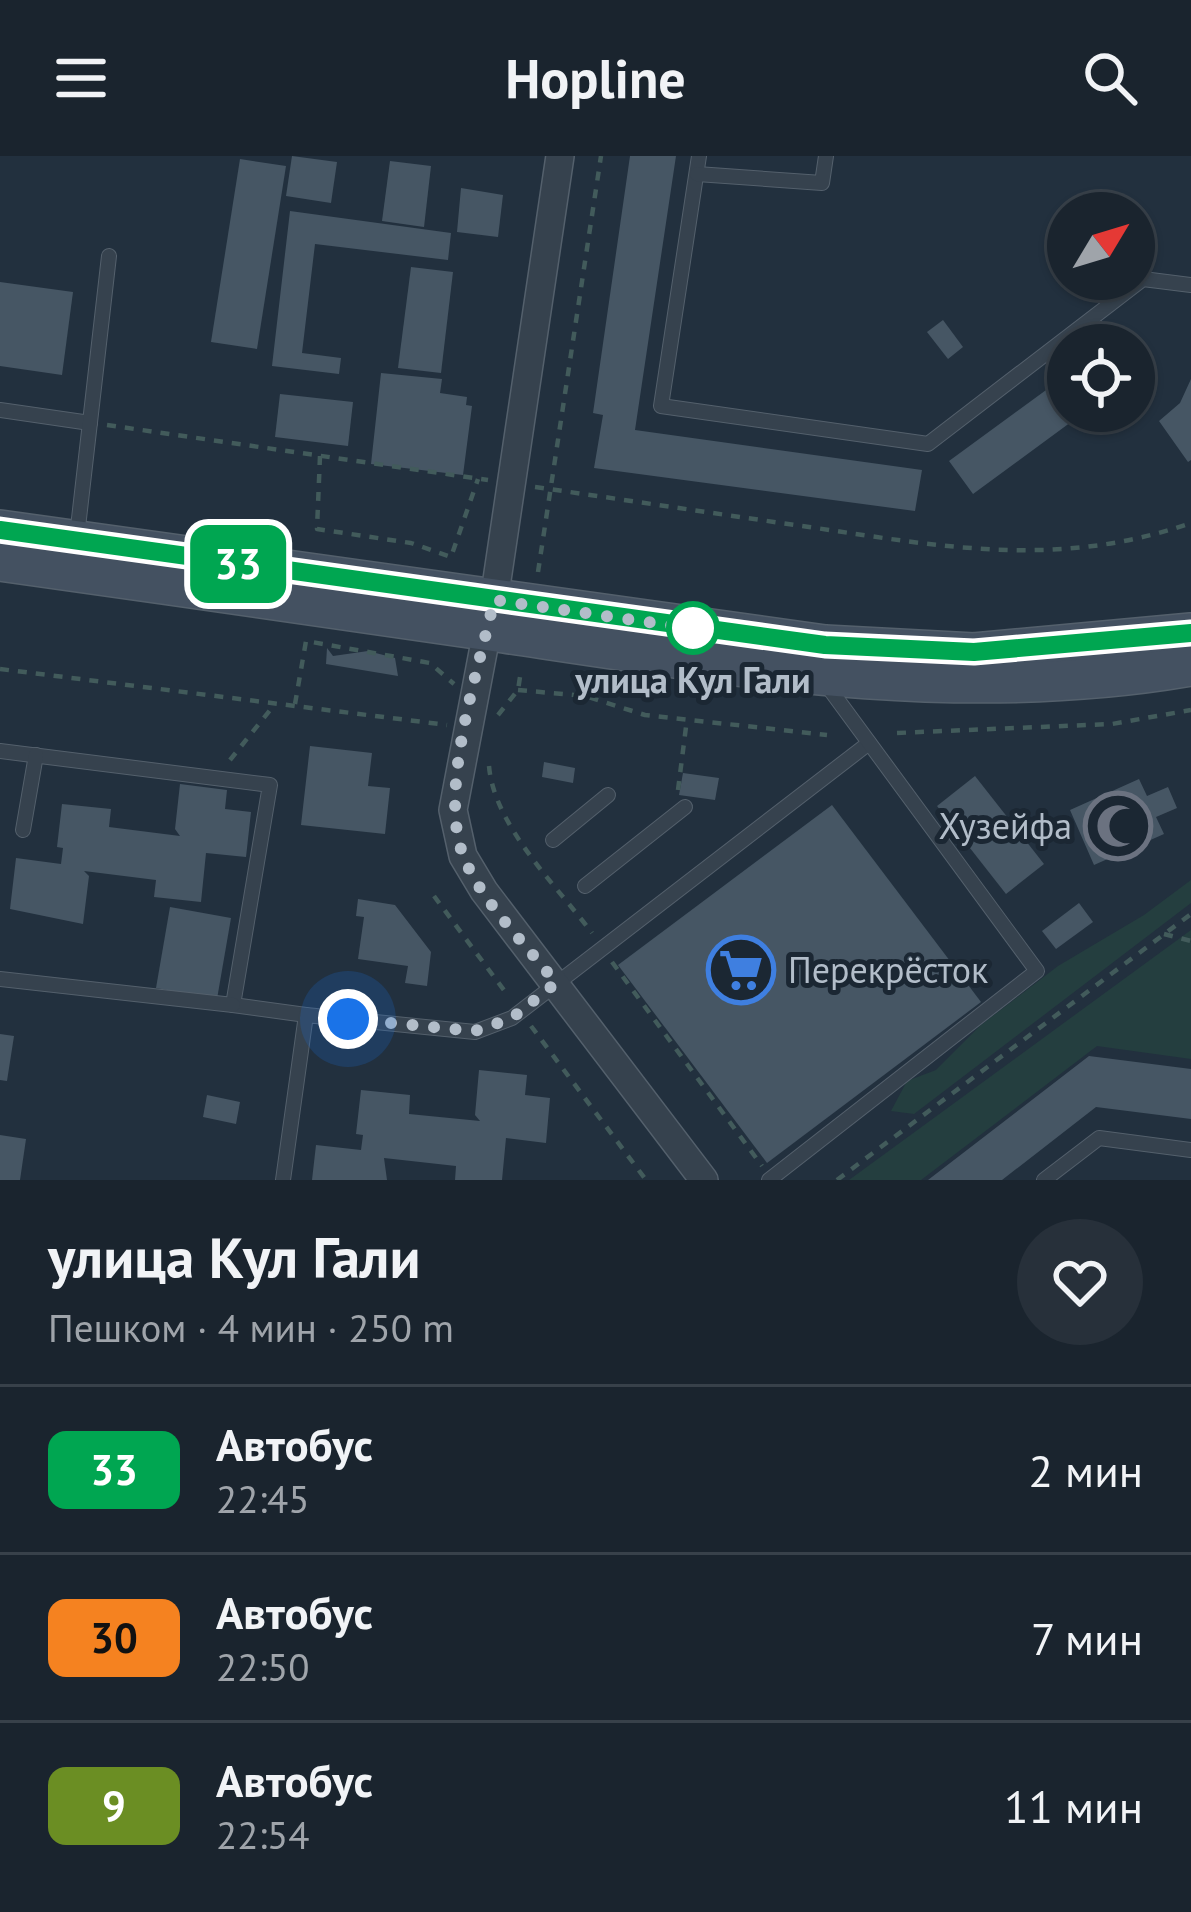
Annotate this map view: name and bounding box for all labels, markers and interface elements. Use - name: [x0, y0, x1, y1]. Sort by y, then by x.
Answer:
- text: Hopline: [505, 43, 686, 113]
- icon: menu: [48, 45, 114, 111]
- icon: search: [1077, 45, 1143, 111]
- north arrow: [1047, 192, 1155, 300]
- map controls: [1047, 192, 1155, 432]
- button: locate: [1047, 324, 1155, 432]
- line badge: 33: [184, 525, 292, 603]
- text: 33: [214, 536, 262, 591]
- marker: улица Кул Гали: [668, 603, 718, 653]
- place label: улица Кул Гали: [574, 656, 811, 703]
- mosque icon: Хузейфа: [1083, 791, 1153, 861]
- place label: Хузейфа: [939, 802, 1072, 849]
- supermarket icon: Перекрёсток: [706, 935, 776, 1005]
- place label: Перекрёсток: [788, 946, 988, 993]
- your location: [318, 989, 378, 1049]
- button: heart: [1017, 1219, 1143, 1345]
- text: улица Кул Гали: [48, 1220, 421, 1294]
- text: Пешком · 4 мин · 250 m: [48, 1302, 454, 1353]
- text: Автобус: [216, 1415, 373, 1473]
- text: 2 мин: [1029, 1441, 1143, 1499]
- text: 33: [90, 1442, 138, 1497]
- text: 22:45: [216, 1473, 310, 1524]
- text: Автобус: [216, 1583, 373, 1641]
- text: 7 мин: [1031, 1609, 1143, 1667]
- text: 30: [90, 1610, 138, 1665]
- text: 22:50: [216, 1641, 310, 1692]
- text: Автобус: [216, 1751, 373, 1809]
- text: 11 мин: [1004, 1777, 1143, 1835]
- text: 9: [102, 1778, 126, 1833]
- text: 22:54: [216, 1809, 310, 1860]

